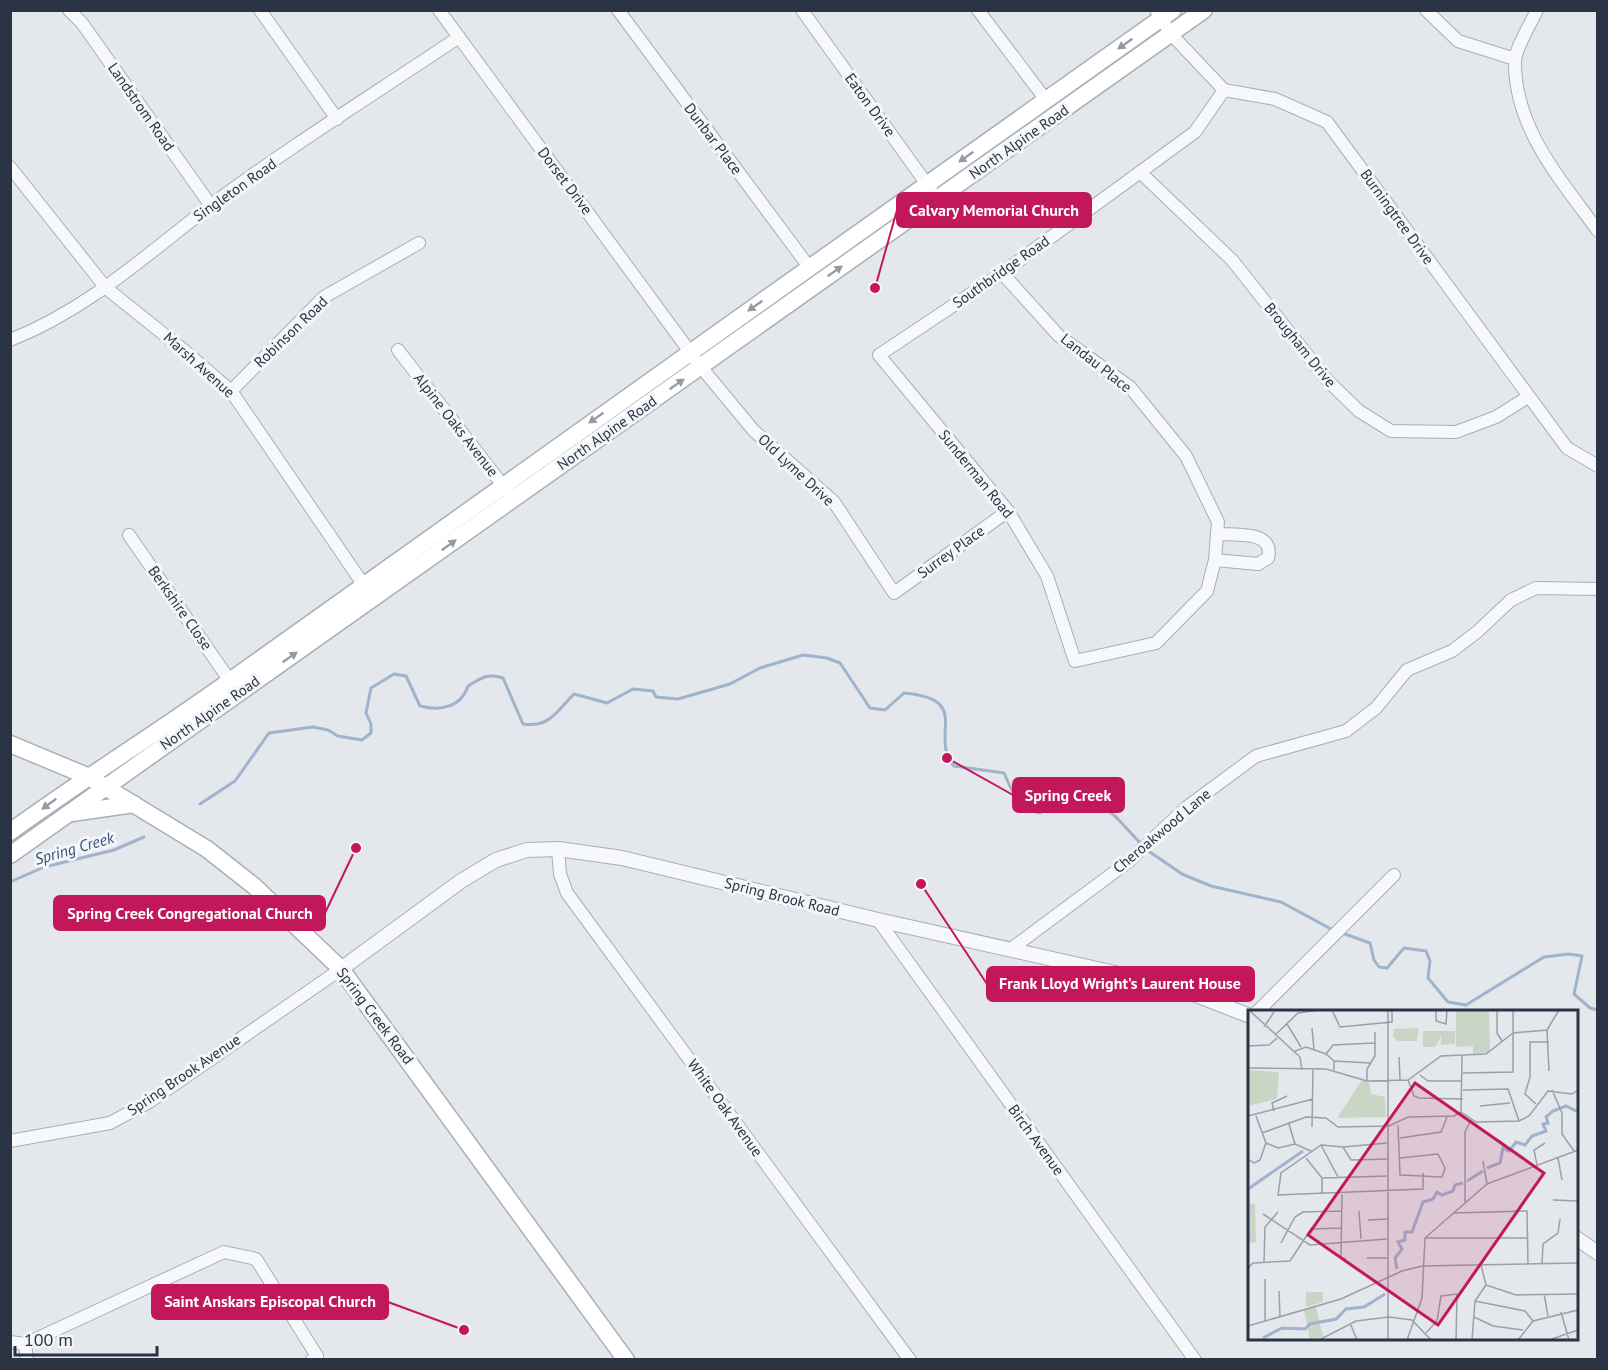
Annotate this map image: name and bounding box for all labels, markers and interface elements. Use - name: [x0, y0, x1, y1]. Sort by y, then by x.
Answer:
- one-way arrow: [1118, 38, 1134, 50]
- street label: Landstrom Road: [104, 59, 179, 155]
- street label: Eaton Drive: [841, 69, 900, 140]
- street label: Dunbar Place: [680, 99, 747, 178]
- street label: North Alpine Road: [965, 100, 1072, 183]
- street label: Dorset Drive: [534, 143, 597, 218]
- one-way arrow: [958, 151, 974, 163]
- street label: Singleton Road: [189, 154, 280, 225]
- street label: Burningtree Drive: [1356, 165, 1438, 268]
- callout: Calvary Memorial Church: [897, 193, 1091, 227]
- text: Calvary Memorial Church: [909, 200, 1079, 220]
- street label: Southbridge Road: [949, 231, 1053, 312]
- one-way arrow: [827, 265, 843, 277]
- street label: Robinson Road: [250, 292, 331, 371]
- street label: Brougham Drive: [1260, 298, 1340, 391]
- one-way arrow: [747, 299, 763, 311]
- street label: Marsh Avenue: [160, 328, 239, 402]
- street label: Landau Place: [1057, 329, 1136, 396]
- street label: Alpine Oaks Avenue: [410, 369, 503, 480]
- one-way arrow: [668, 378, 684, 390]
- street label: North Alpine Road: [553, 391, 660, 474]
- one-way arrow: [588, 412, 604, 423]
- street label: Sunderman Road: [935, 425, 1018, 522]
- street label: Old Lyme Drive: [754, 429, 838, 510]
- street label: Surrey Place: [913, 521, 988, 582]
- one-way arrow: [440, 539, 456, 551]
- street label: Berkshire Close: [144, 562, 217, 654]
- one-way arrow: [281, 651, 297, 663]
- street label: North Alpine Road: [156, 671, 263, 754]
- callout: Spring Creek: [1013, 778, 1124, 812]
- street label: Cheroakwood Lane: [1109, 784, 1214, 877]
- text: Spring Creek: [1025, 785, 1111, 805]
- one-way arrow: [41, 798, 57, 810]
- water label: Spring Creek: [32, 827, 117, 869]
- street label: Spring Brook Road: [723, 873, 842, 920]
- callout: Spring Creek Congregational Church: [54, 896, 325, 930]
- text: Spring Creek Congregational Church: [67, 903, 313, 923]
- street label: Spring Creek Road: [333, 963, 418, 1068]
- callout: Frank Lloyd Wright's Laurent House: [987, 967, 1254, 1001]
- text: Frank Lloyd Wright's Laurent House: [999, 973, 1241, 993]
- inset map: [1248, 1010, 1578, 1340]
- street label: Spring Brook Avenue: [123, 1030, 244, 1120]
- street label: White Oak Avenue: [684, 1055, 767, 1160]
- street label: Birch Avenue: [1004, 1100, 1069, 1179]
- callout: Saint Anskars Episcopal Church: [152, 1285, 388, 1319]
- text: Saint Anskars Episcopal Church: [164, 1291, 376, 1311]
- scale bar: [15, 1319, 158, 1357]
- text: 100 m: [24, 1328, 73, 1351]

